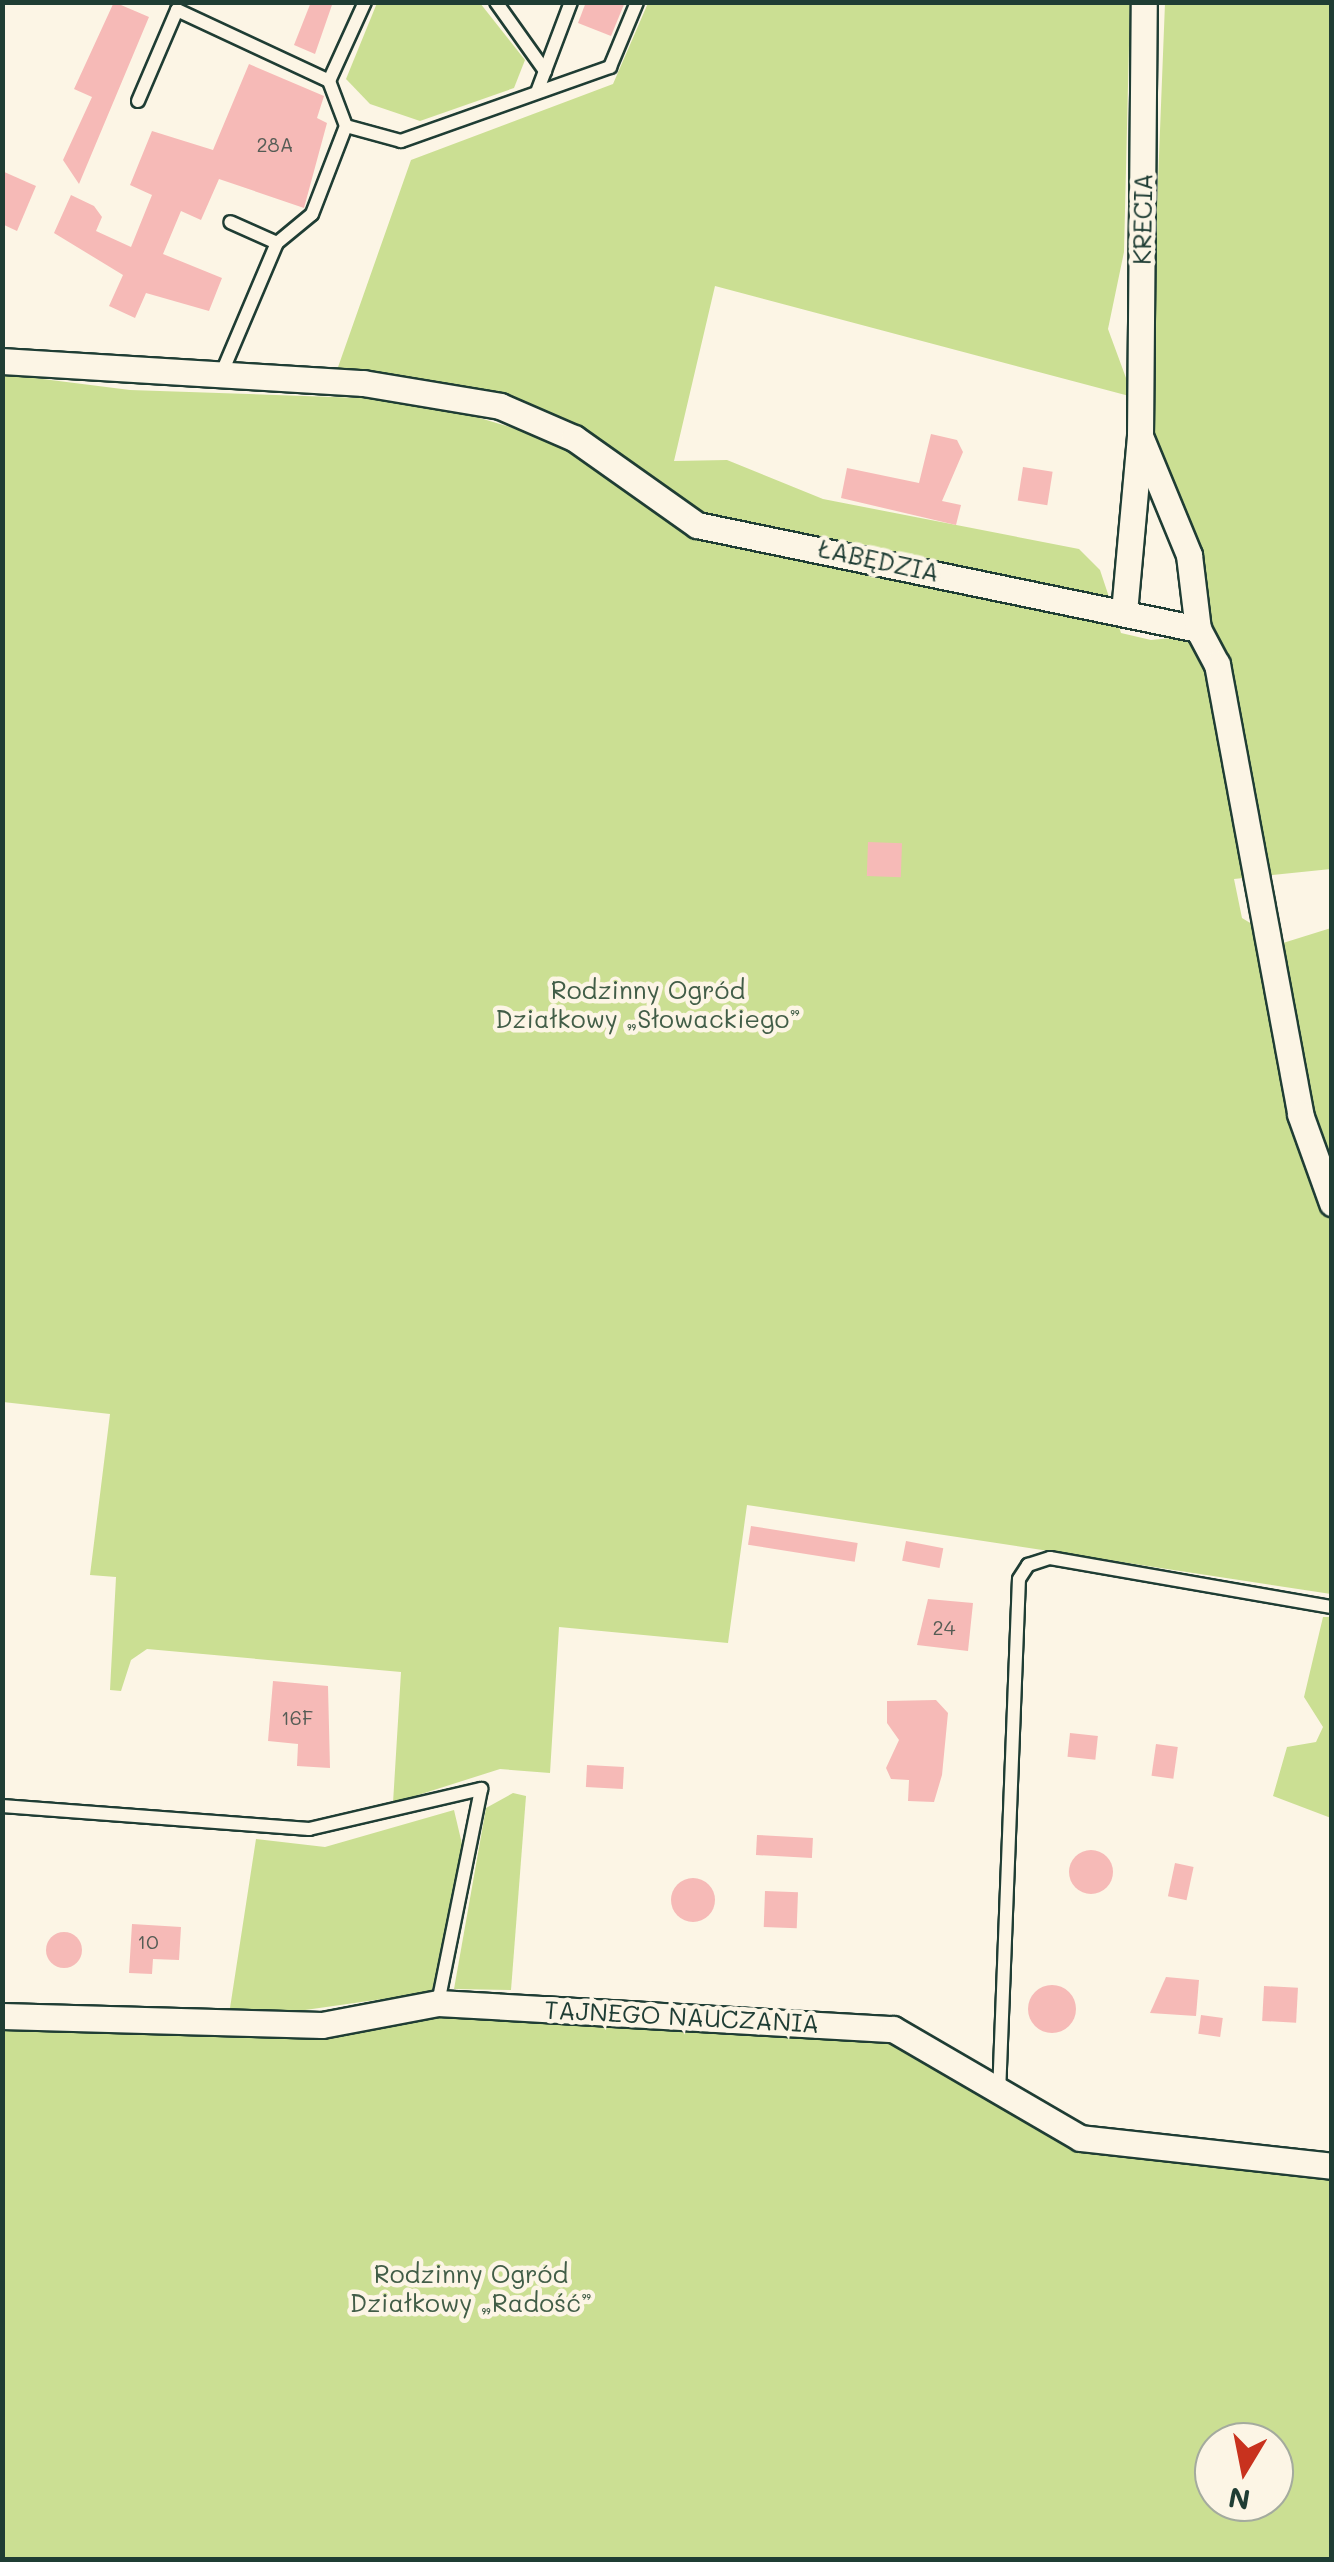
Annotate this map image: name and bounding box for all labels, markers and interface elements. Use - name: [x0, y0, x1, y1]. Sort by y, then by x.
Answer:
- house number: 28A: [256, 132, 294, 156]
- street label: KRECIA: [1126, 173, 1158, 265]
- street label: ŁABĘDZIA: [816, 533, 942, 587]
- park label: Rodzinny Ogród Działkowy „Słowackiego”: [495, 975, 801, 1034]
- house number: 24: [933, 1615, 955, 1639]
- house number: 16F: [281, 1705, 313, 1729]
- house number: 10: [137, 1929, 159, 1953]
- street label: TAJNEGO NAUCZANIA: [544, 1994, 820, 2038]
- park label: Rodzinny Ogród Działkowy „Radość”: [350, 2259, 592, 2318]
- north arrow: [1194, 2422, 1294, 2522]
- text: N: [1226, 2480, 1253, 2519]

